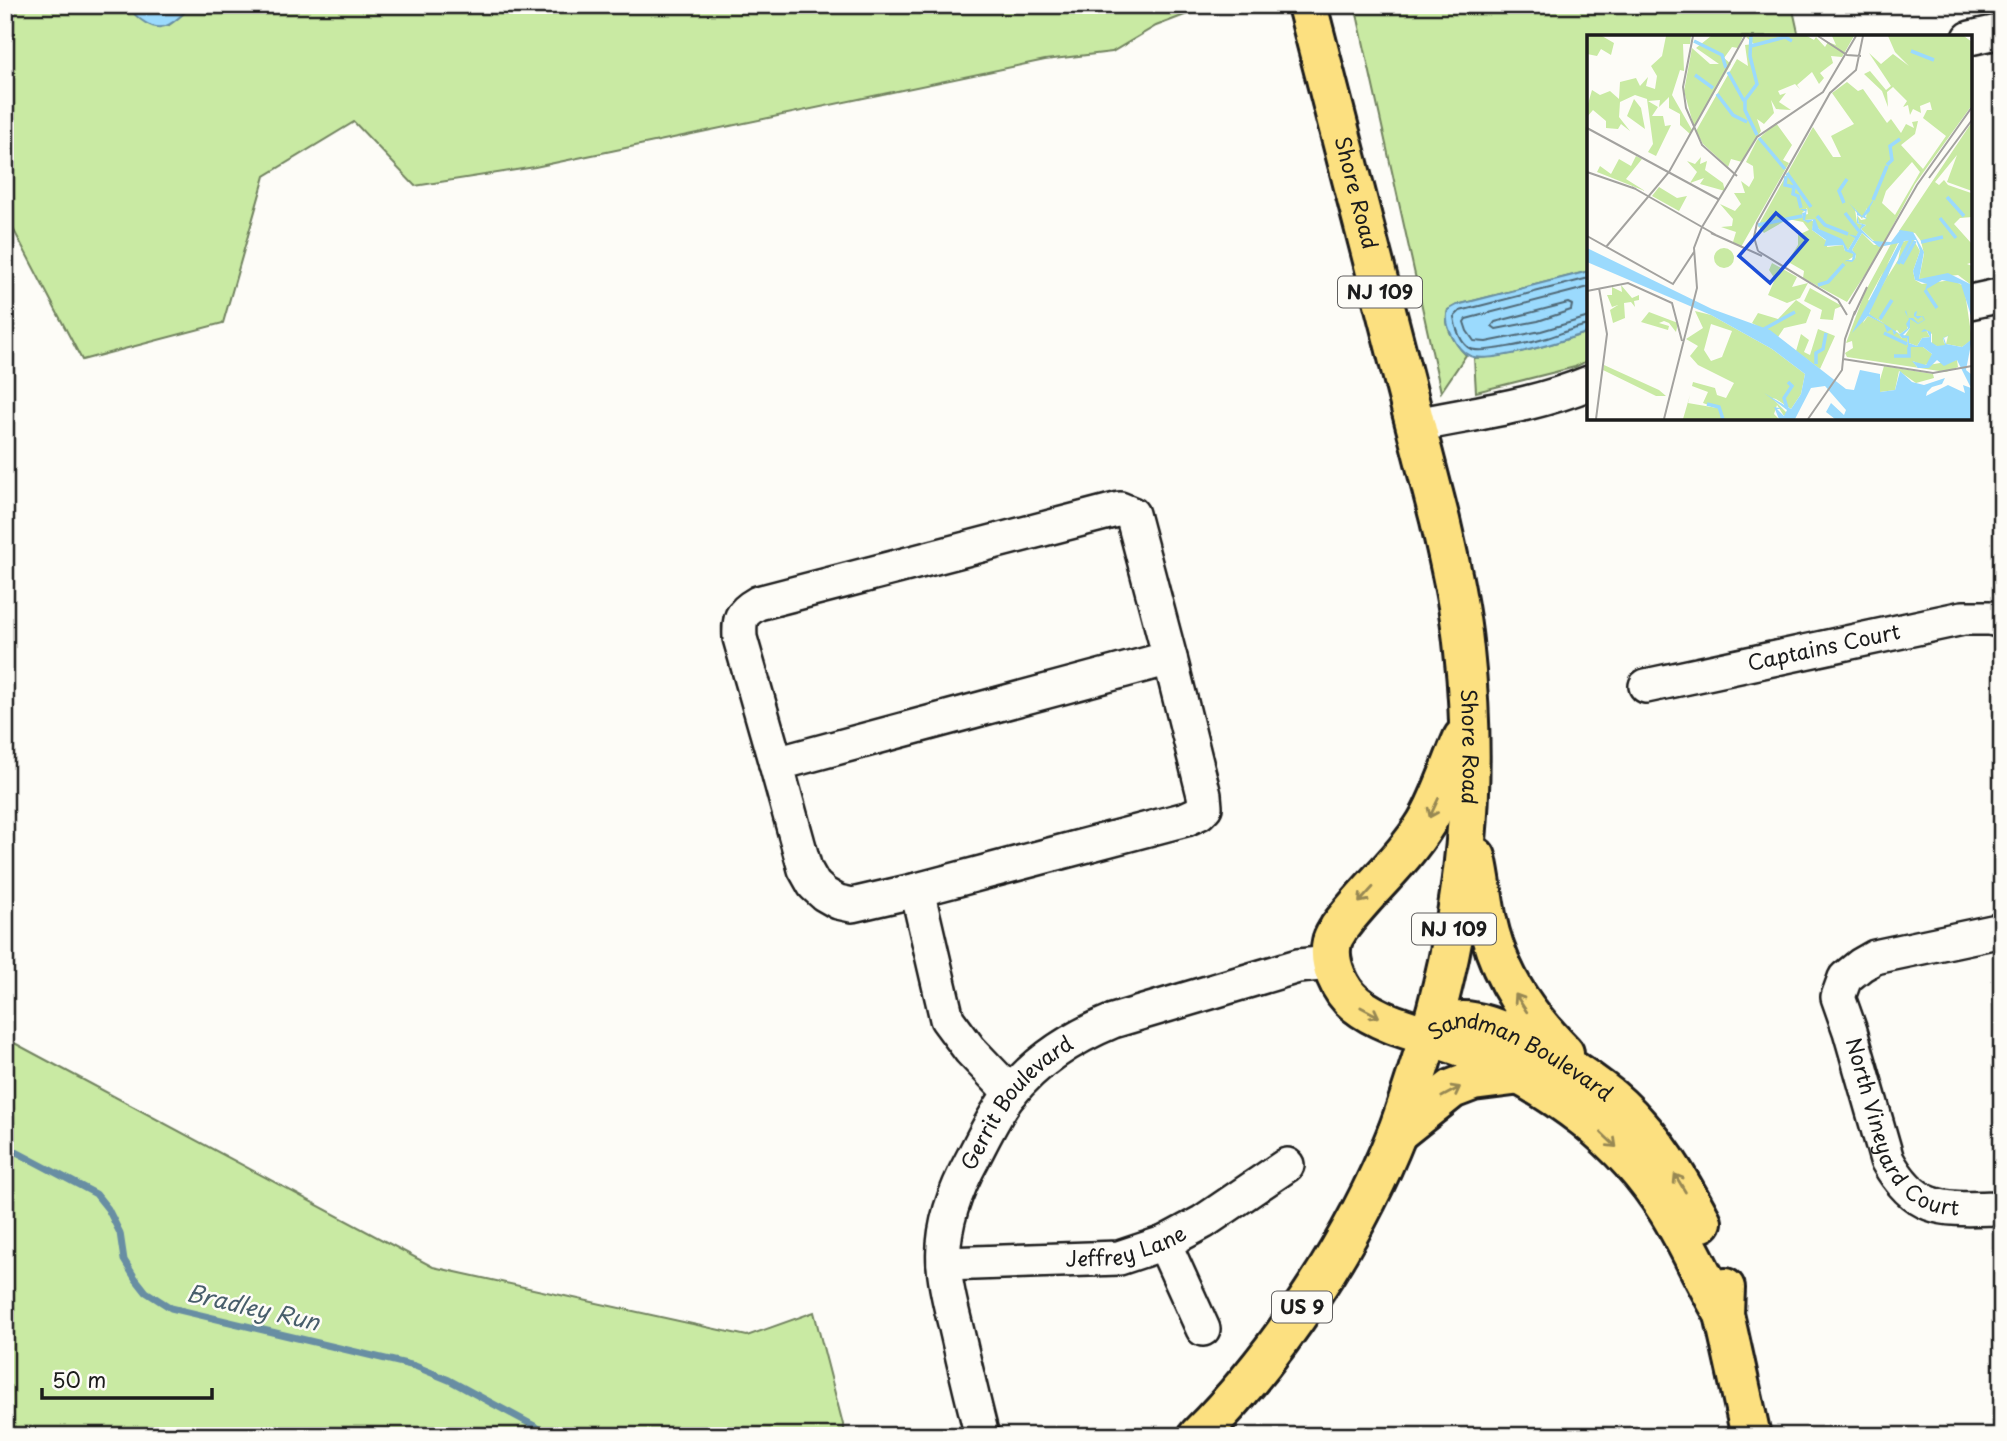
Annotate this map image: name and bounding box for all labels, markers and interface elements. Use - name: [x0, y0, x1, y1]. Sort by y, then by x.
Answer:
- inset map: [1587, 35, 1972, 420]
- street label: Shore Road: [1327, 132, 1387, 252]
- road number: NJ 109: [1338, 276, 1422, 308]
- street label: Captains Court: [1744, 614, 1903, 678]
- street label: Shore Road: [1453, 688, 1488, 805]
- one-way arrow: [1427, 797, 1440, 818]
- one-way arrow: [1358, 886, 1374, 904]
- road number: NJ 109: [1412, 914, 1496, 945]
- one-way arrow: [1514, 994, 1528, 1013]
- street label: Sandman Boulevard: [1420, 1003, 1621, 1108]
- one-way arrow: [1359, 1005, 1380, 1019]
- street label: Gerrit Boulevard: [951, 1026, 1079, 1175]
- street label: North Vineyard Court: [1839, 1034, 1960, 1223]
- one-way arrow: [1440, 1084, 1460, 1098]
- one-way arrow: [1601, 1132, 1618, 1149]
- one-way arrow: [1673, 1173, 1687, 1193]
- street label: Jeffrey Lane: [1065, 1216, 1192, 1274]
- water label: Bradley Run: [184, 1274, 324, 1339]
- road number: US 9: [1272, 1292, 1332, 1322]
- scale bar: [42, 1357, 212, 1401]
- text: 50 m: [52, 1363, 106, 1395]

